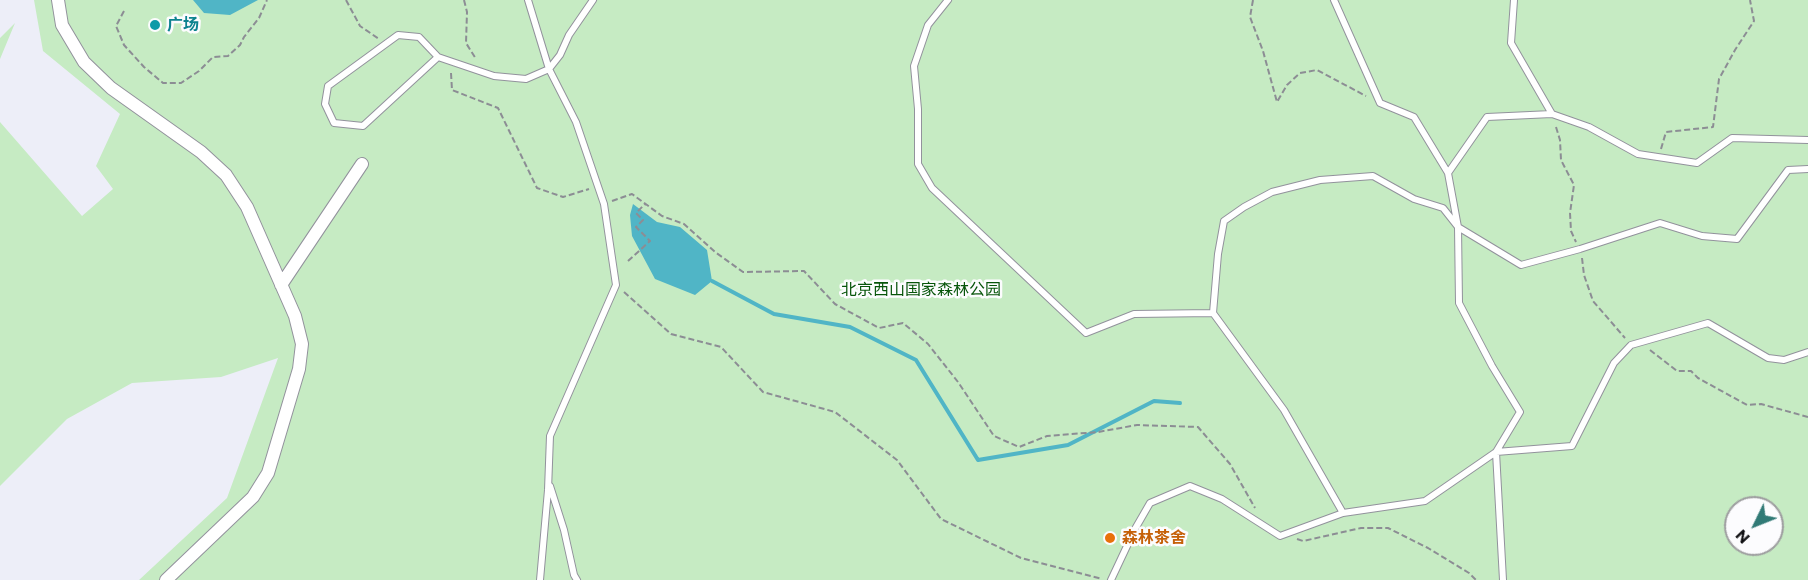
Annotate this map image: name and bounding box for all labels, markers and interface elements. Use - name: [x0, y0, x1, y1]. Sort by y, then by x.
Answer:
- place label: 广场: [167, 15, 199, 35]
- marker: 广场: [148, 18, 162, 32]
- park label: 北京西山国家森林公园: [841, 280, 1001, 300]
- north arrow: [1724, 496, 1784, 556]
- text: N: [1731, 526, 1753, 548]
- place label: 森林茶舍: [1122, 528, 1186, 548]
- marker: 森林茶舍: [1103, 531, 1117, 545]

